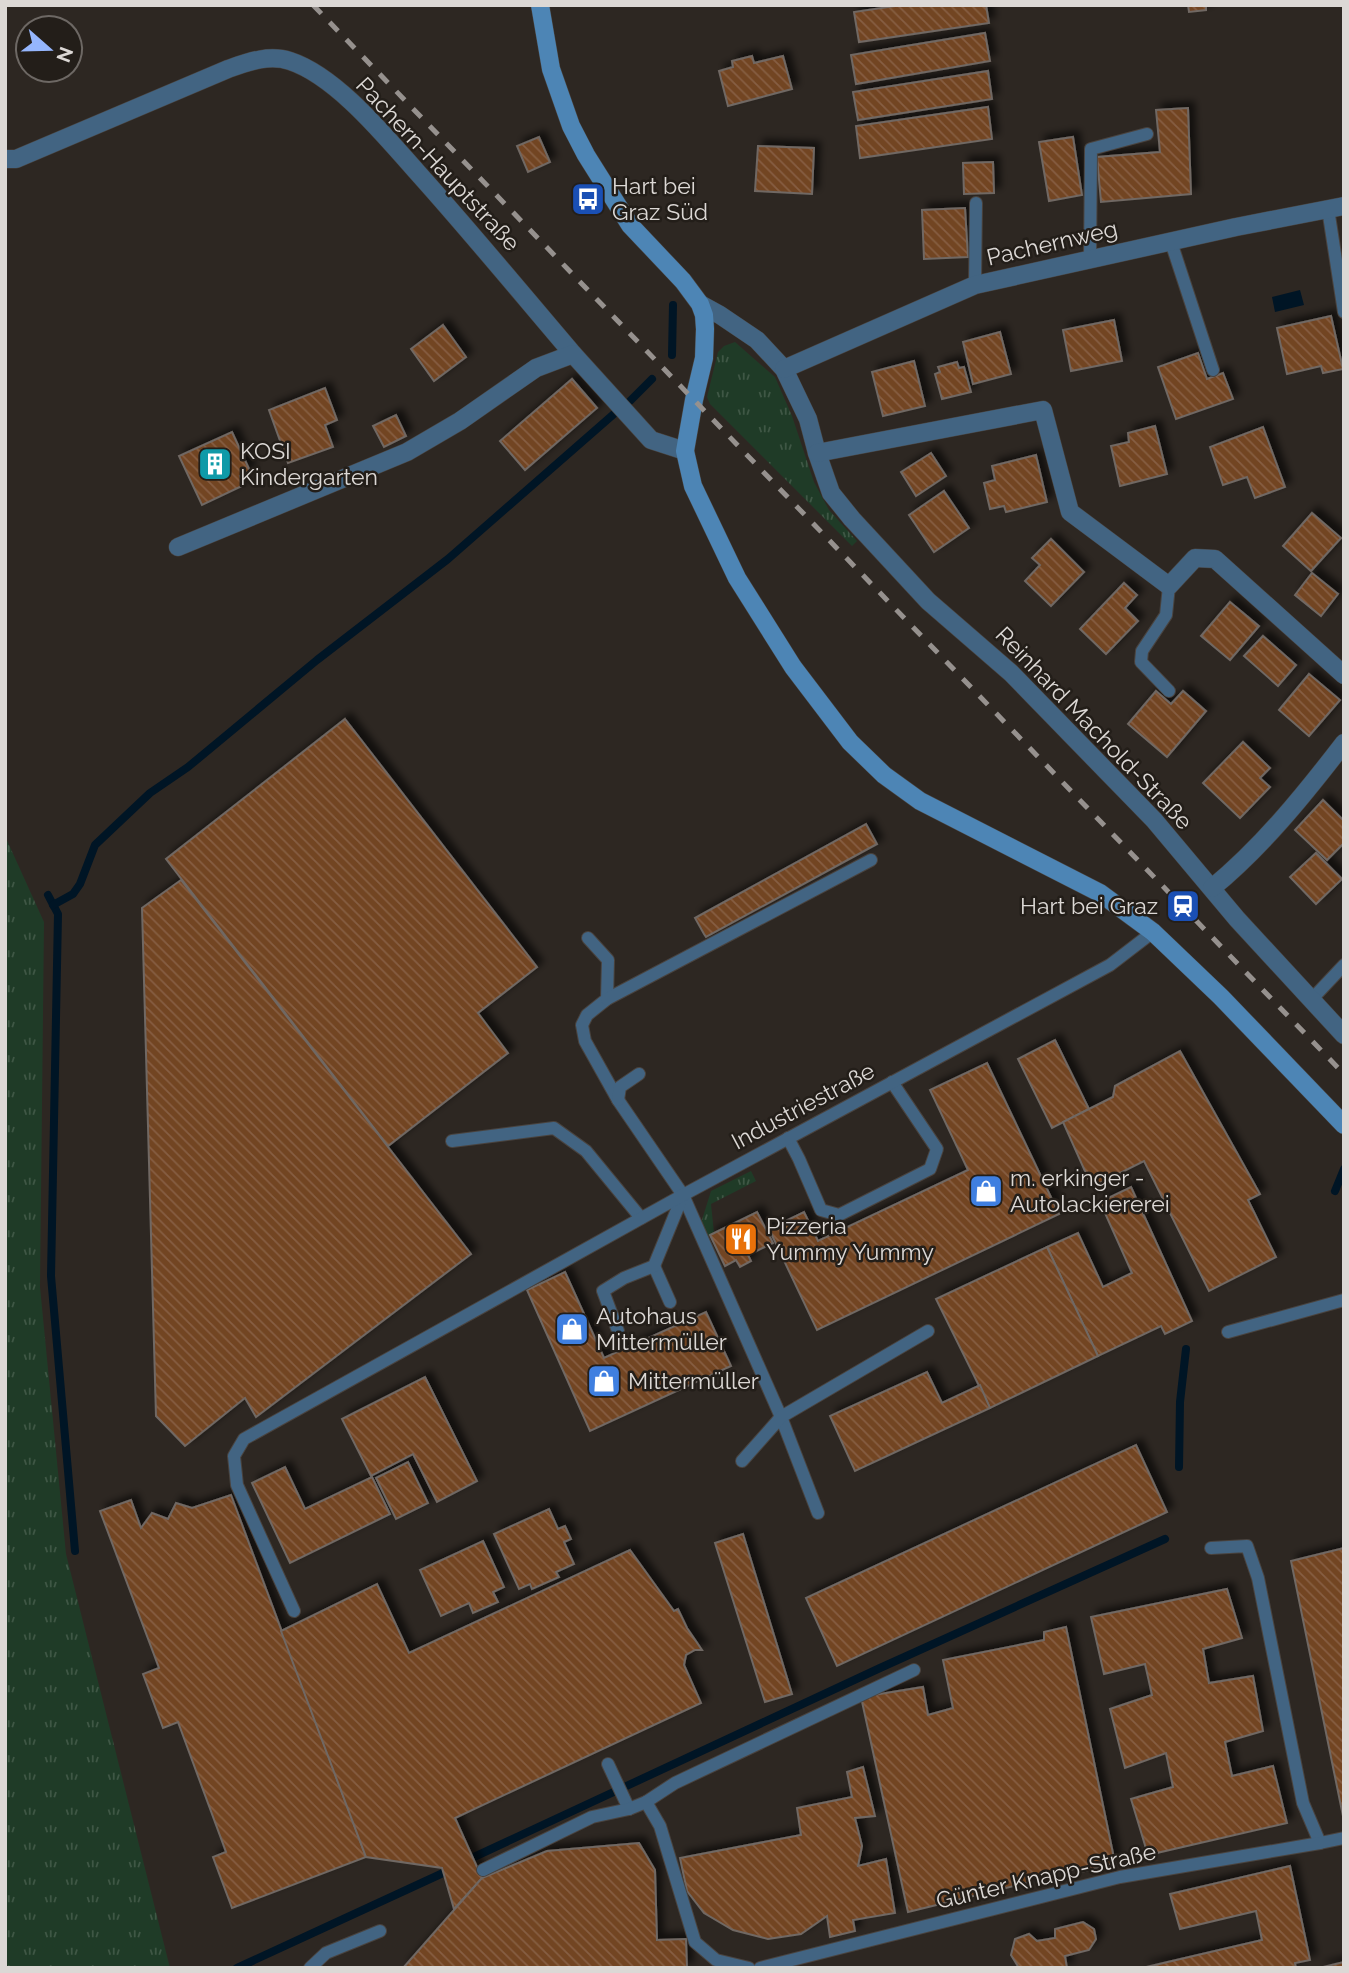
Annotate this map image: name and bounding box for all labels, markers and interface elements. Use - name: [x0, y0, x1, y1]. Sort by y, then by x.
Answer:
- north arrow: [14, 14, 84, 84]
- text: N: [52, 44, 78, 65]
- street label: Pachern-Hauptstraße: [351, 71, 526, 256]
- place label: Hart bei Graz Süd: [612, 172, 708, 225]
- bus stop icon: Hart bei Graz Süd: [569, 180, 607, 218]
- street label: Pachernweg: [984, 214, 1120, 271]
- place label: KOSI Kindergarten: [240, 437, 378, 490]
- building icon: KOSI Kindergarten: [196, 445, 234, 483]
- street label: Reinhard Machold-Straße: [990, 621, 1198, 835]
- station icon: Hart bei Graz: [1164, 887, 1202, 925]
- place label: Hart bei Graz: [1020, 892, 1158, 919]
- street label: Industriestraße: [727, 1057, 879, 1155]
- place label: m. erkinger - Autolackiererei: [1010, 1164, 1170, 1217]
- shop icon: m. erkinger - Autolackiererei: [967, 1172, 1005, 1210]
- place label: Pizzeria Yummy Yummy: [766, 1212, 934, 1265]
- restaurant icon: Pizzeria Yummy Yummy: [722, 1220, 760, 1258]
- place label: Autohaus Mittermüller: [596, 1302, 727, 1355]
- shop icon: Autohaus Mittermüller: [553, 1310, 591, 1348]
- shop icon: Mittermüller: [585, 1362, 623, 1400]
- place label: Mittermüller: [628, 1367, 759, 1394]
- street label: Günter Knapp-Straße: [933, 1837, 1158, 1914]

